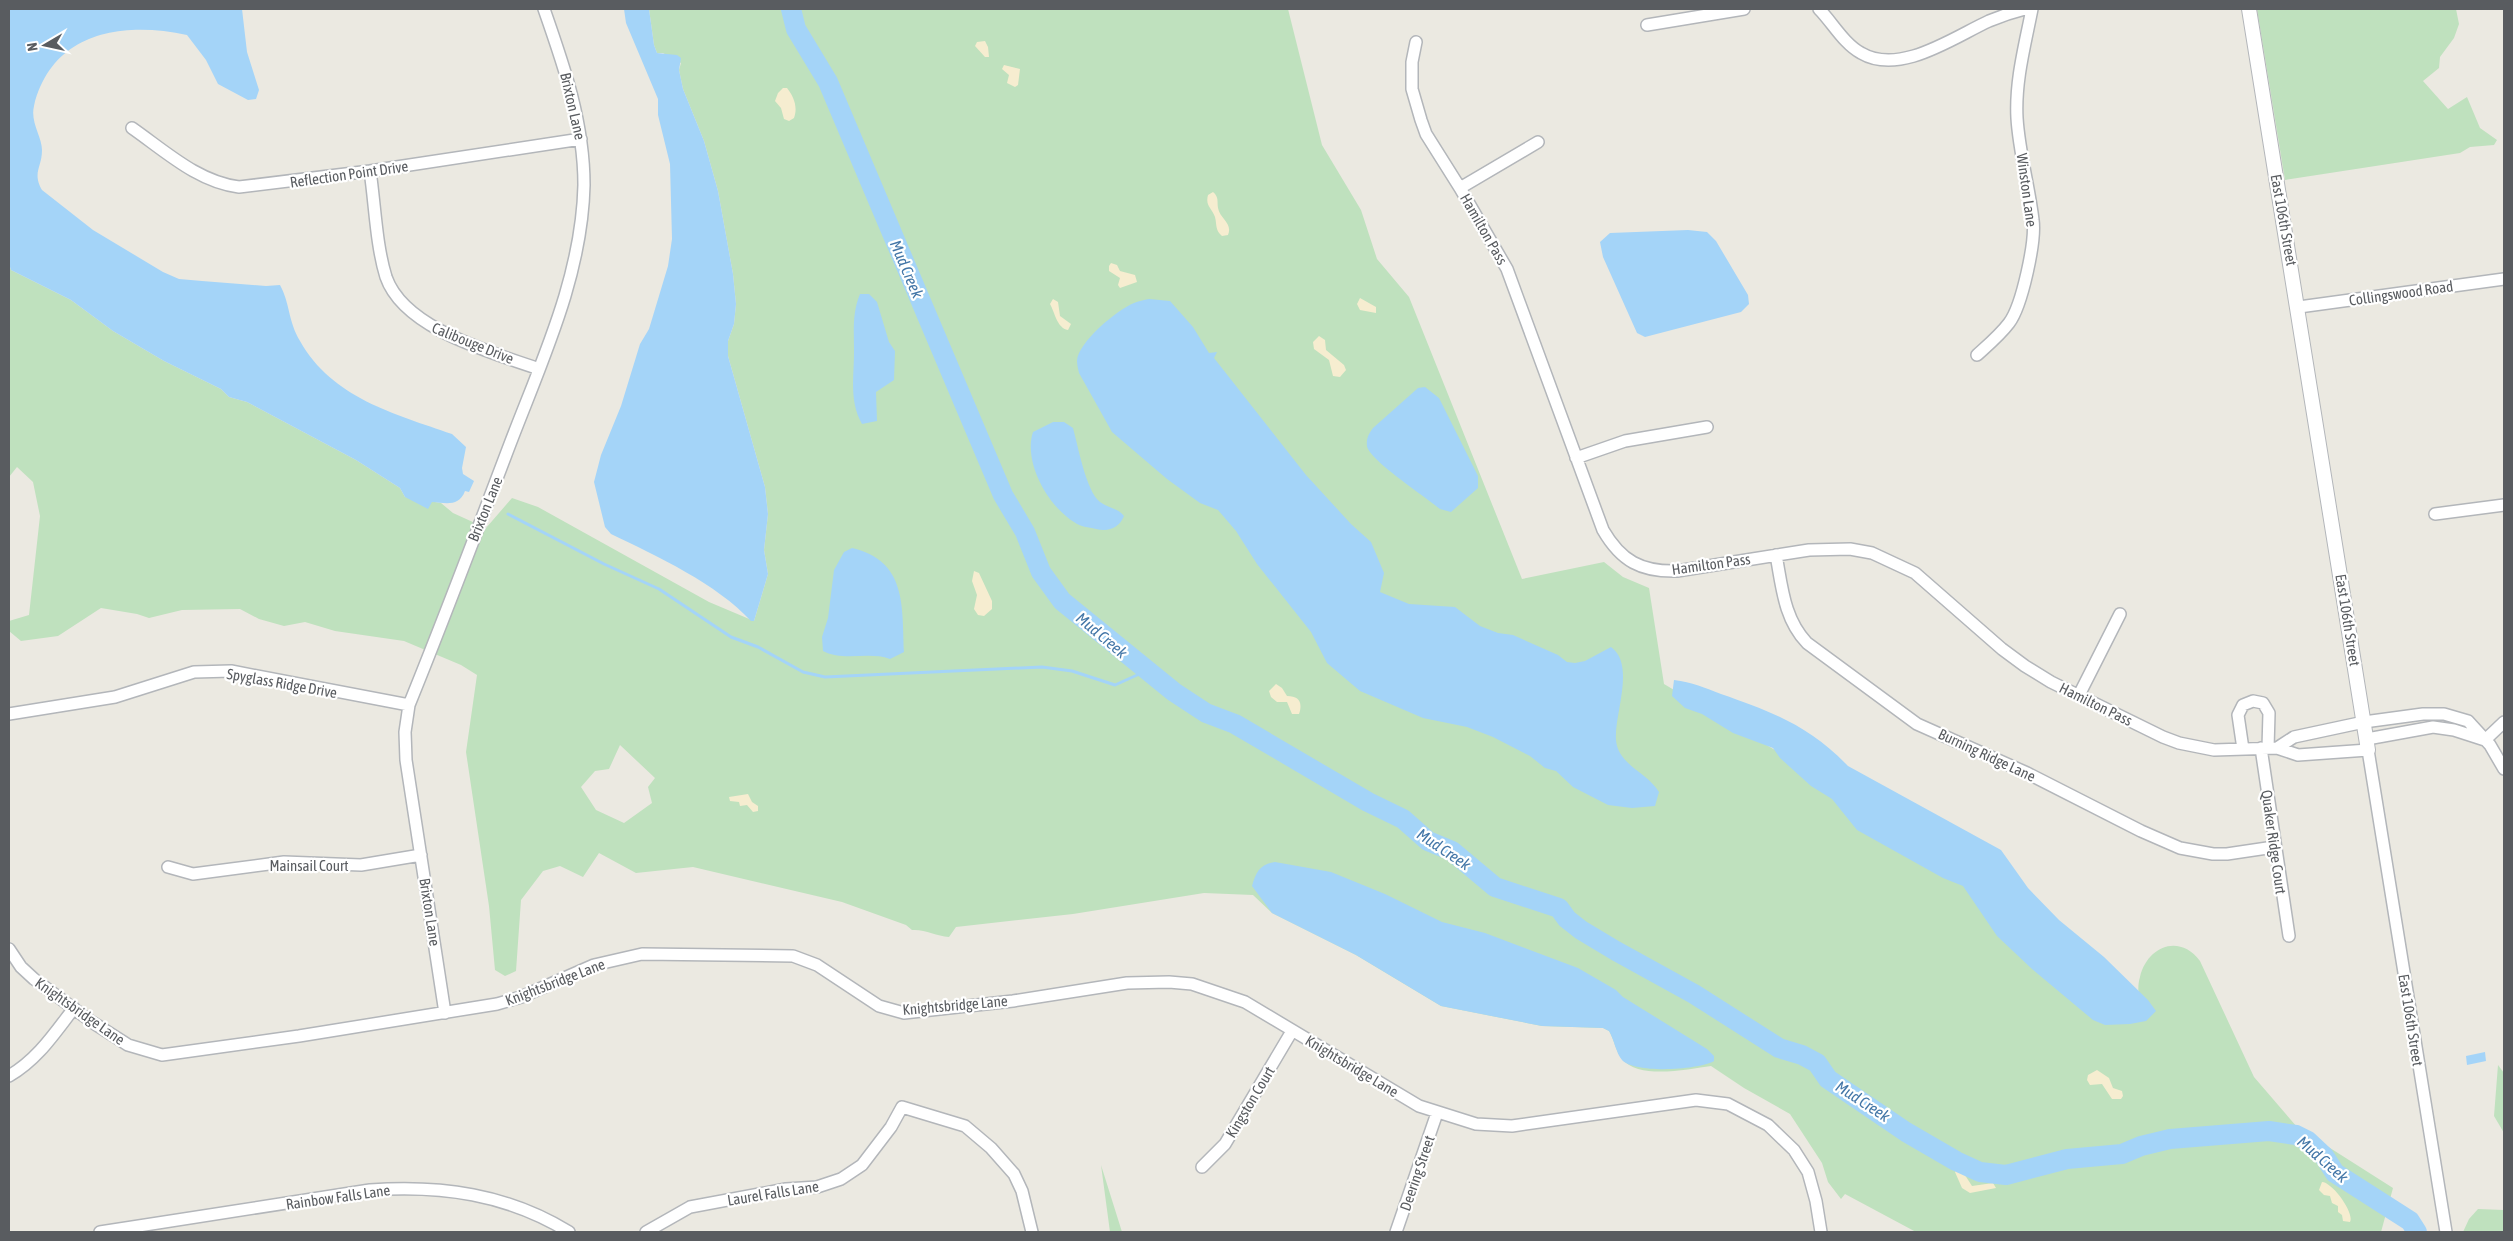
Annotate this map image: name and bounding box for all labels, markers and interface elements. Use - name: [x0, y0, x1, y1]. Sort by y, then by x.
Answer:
- north arrow: [20, 20, 70, 70]
- text: N: [24, 42, 41, 52]
- street label: Brixton Lane: [557, 71, 589, 141]
- street label: Winston Lane: [2013, 152, 2041, 228]
- street label: Reflection Point Drive: [289, 157, 409, 191]
- street label: East 106th Street: [2268, 173, 2300, 267]
- street label: Hamilton Pass: [1457, 191, 1511, 267]
- water label: Mud Creek: [887, 237, 928, 301]
- street label: Collingswood Road: [2348, 277, 2454, 309]
- street label: Calibouge Drive: [430, 319, 517, 367]
- street label: Brixton Lane: [464, 474, 506, 544]
- street label: Hamilton Pass: [1671, 550, 1751, 578]
- street label: East 106th Street: [2332, 573, 2364, 667]
- water label: Mud Creek: [1073, 609, 1132, 662]
- street label: Spyglass Ridge Drive: [226, 665, 339, 701]
- street label: Hamilton Pass: [2057, 679, 2135, 729]
- street label: Burning Ridge Lane: [1936, 725, 2038, 785]
- street label: Quaker Ridge Court: [2258, 789, 2290, 895]
- water label: Mud Creek: [1414, 825, 1475, 874]
- street label: Mainsail Court: [269, 857, 349, 874]
- street label: Brixton Lane: [416, 877, 444, 947]
- street label: Knightsbridge Lane: [503, 955, 607, 1009]
- street label: East 106th Street: [2395, 973, 2427, 1067]
- street label: Knightsbridge Lane: [32, 974, 128, 1048]
- street label: Knightsbridge Lane: [902, 992, 1008, 1018]
- street label: Knightsbridge Lane: [1302, 1032, 1402, 1101]
- street label: Kingston Court: [1222, 1063, 1278, 1141]
- water label: Mud Creek: [1833, 1077, 1894, 1126]
- water label: Mud Creek: [2294, 1132, 2353, 1186]
- street label: Deering Street: [1396, 1133, 1438, 1213]
- street label: Laurel Falls Lane: [726, 1177, 820, 1209]
- street label: Rainbow Falls Lane: [285, 1181, 391, 1213]

